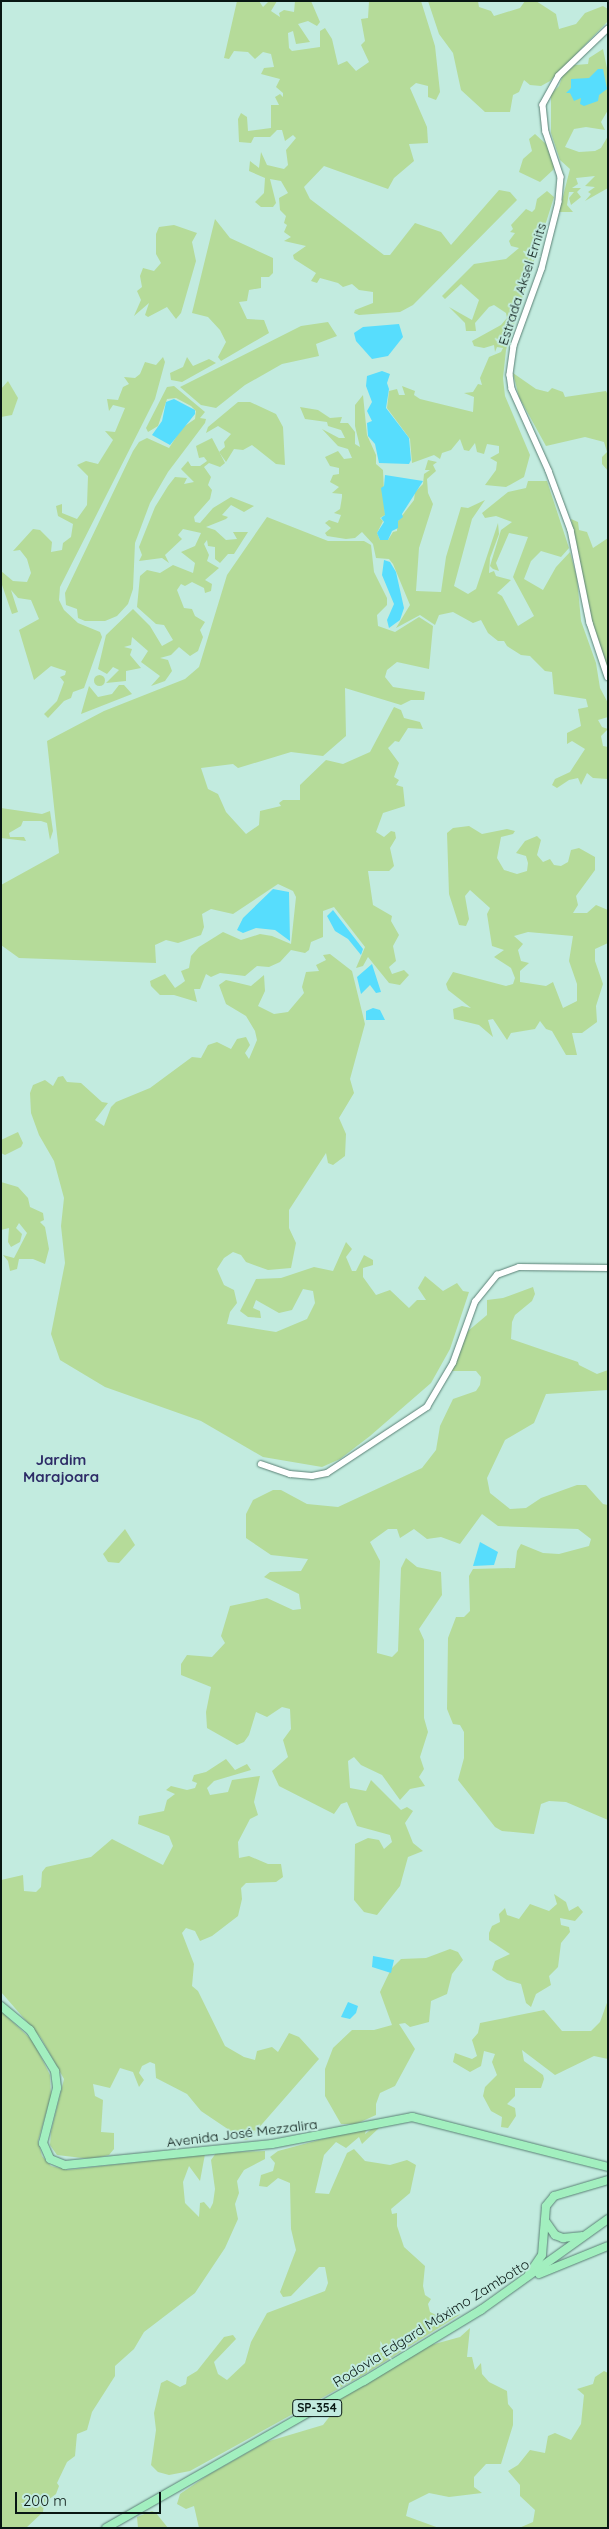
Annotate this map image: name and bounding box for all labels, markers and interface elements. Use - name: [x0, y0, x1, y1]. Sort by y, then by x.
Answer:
- street label: Estrada Aksel Ernits: [494, 221, 550, 347]
- district label: Jardim Marajoara: [23, 1450, 99, 1485]
- street label: Avenida José Mezzalira: [166, 2115, 318, 2151]
- street label: Rodovia Edgard Máximo Zambotto: [330, 2255, 532, 2391]
- road number: SP-354: [292, 2398, 342, 2418]
- scale bar: [18, 2482, 164, 2514]
- text: 200 m: [23, 2491, 67, 2510]

